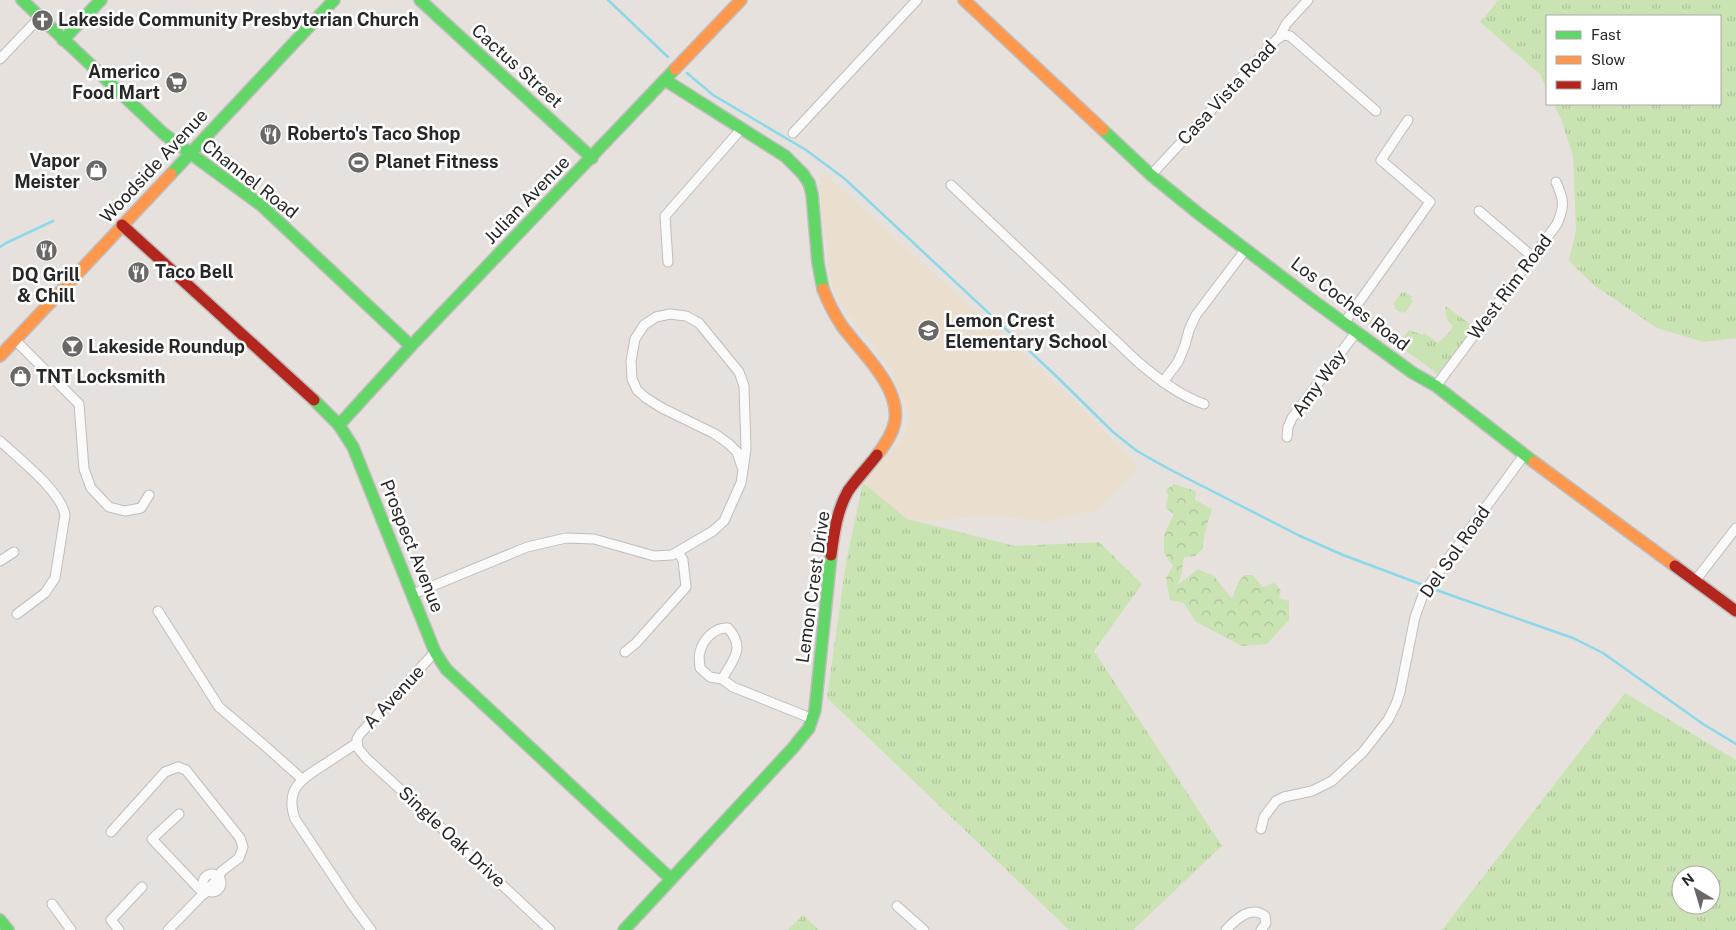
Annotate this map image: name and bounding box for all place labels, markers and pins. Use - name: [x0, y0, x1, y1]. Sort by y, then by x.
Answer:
- church icon: Lakeside Community Presbyterian Church: [30, 8, 54, 32]
- place label: Lakeside Community Presbyterian Church: [58, 9, 419, 30]
- place label: Americo Food Mart: [72, 61, 160, 103]
- supermarket icon: Americo Food Mart: [164, 70, 188, 94]
- restaurant icon: Roberto's Taco Shop: [259, 122, 283, 146]
- place label: Roberto's Taco Shop: [287, 123, 461, 144]
- place label: Vapor Meister: [14, 150, 81, 192]
- sports icon: Planet Fitness: [347, 150, 371, 174]
- place label: Planet Fitness: [375, 151, 498, 172]
- shop icon: Vapor Meister: [84, 159, 108, 183]
- restaurant icon: DQ Grill & Chill: [34, 238, 58, 262]
- restaurant icon: Taco Bell: [127, 260, 151, 284]
- place label: Taco Bell: [155, 261, 234, 282]
- place label: DQ Grill & Chill: [12, 264, 80, 306]
- place label: Lemon Crest Elementary School: [945, 310, 1108, 352]
- school or university icon: Lemon Crest Elementary School: [917, 319, 941, 343]
- bar icon: Lakeside Roundup: [60, 335, 84, 359]
- place label: Lakeside Roundup: [88, 336, 245, 357]
- shop icon: TNT Locksmith: [8, 365, 32, 389]
- place label: TNT Locksmith: [36, 366, 165, 387]

